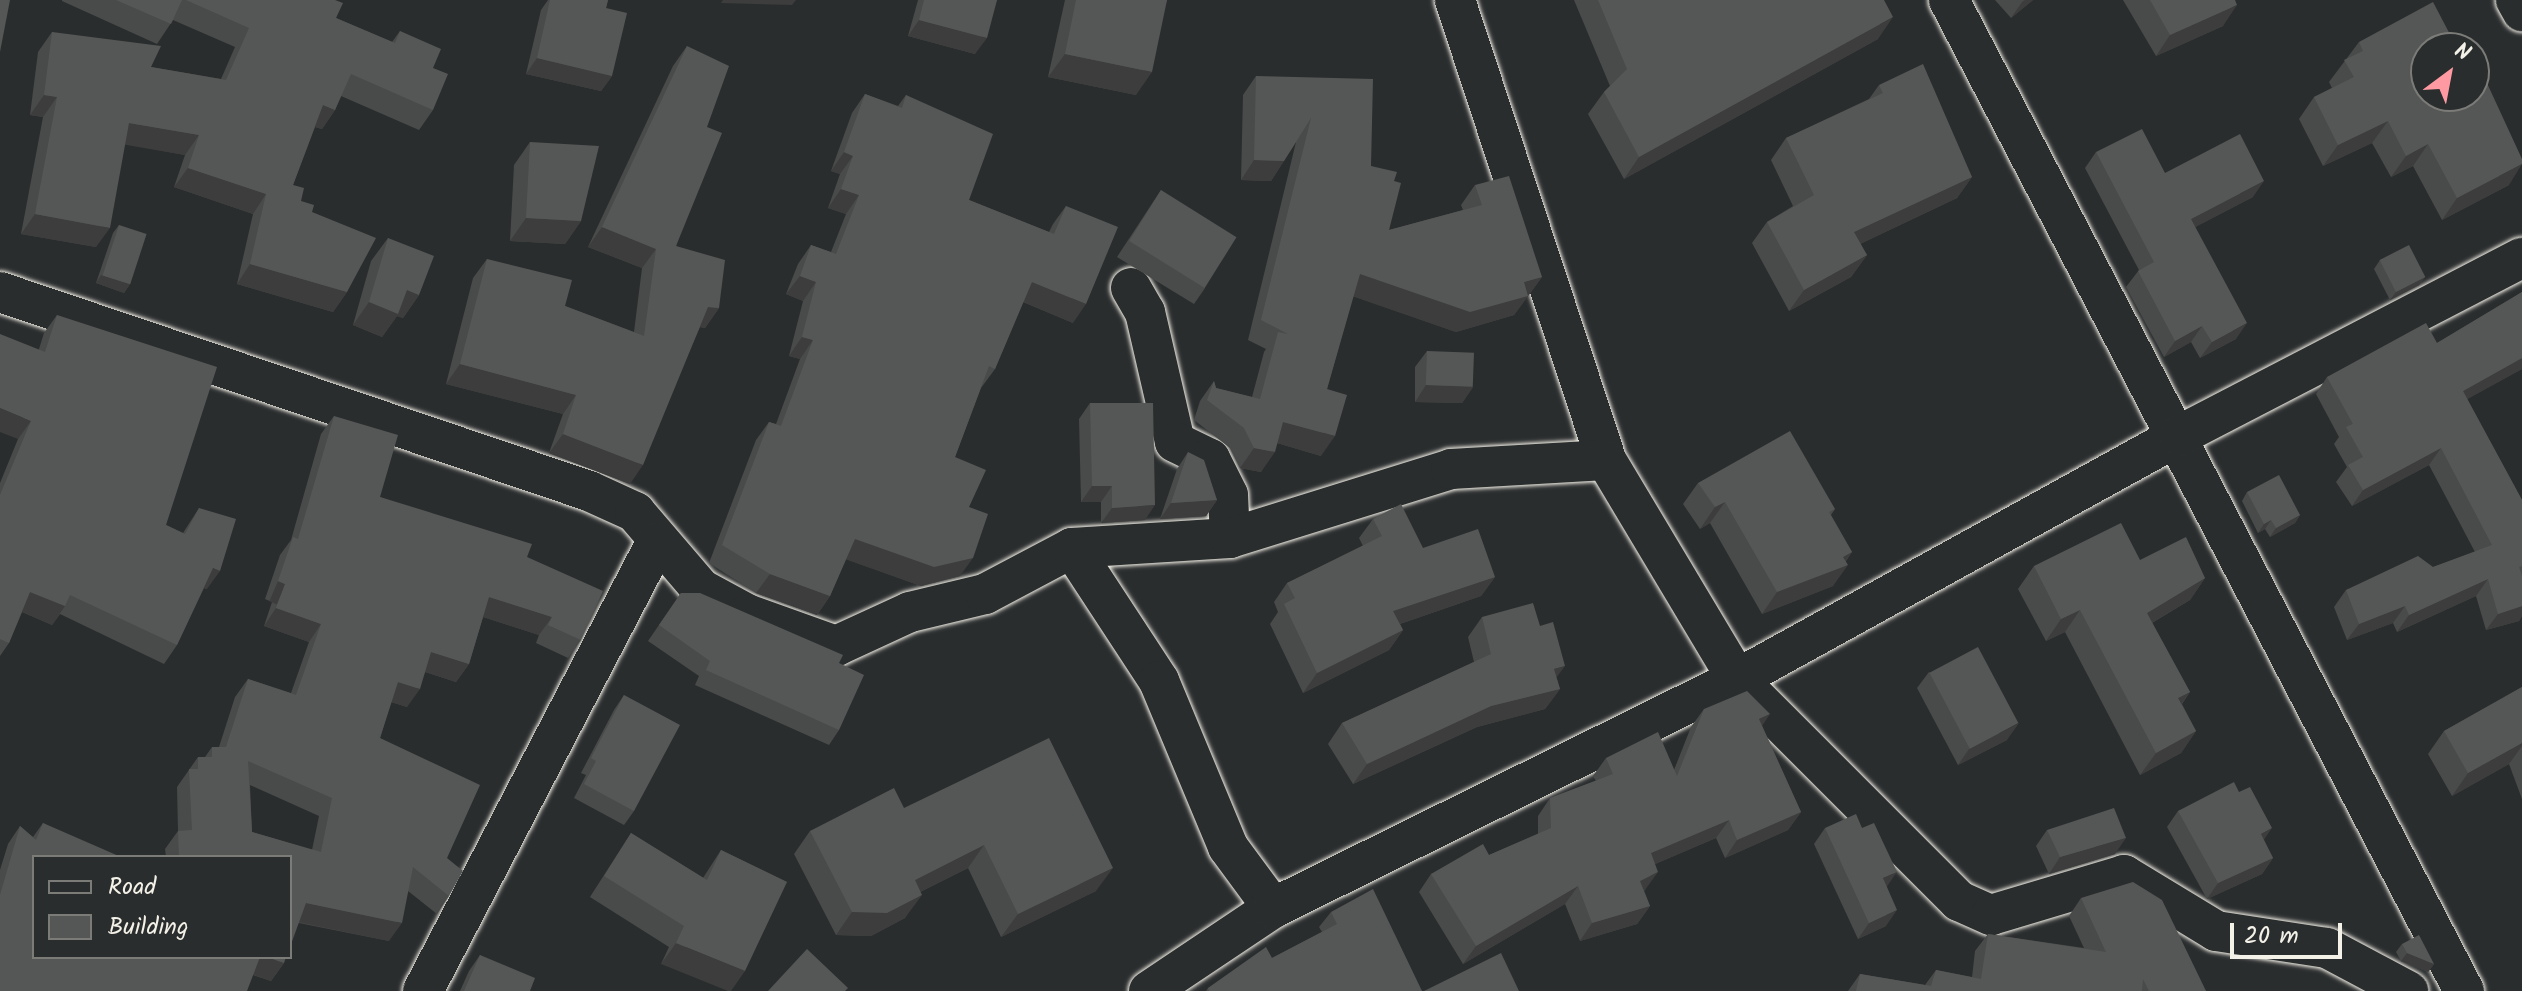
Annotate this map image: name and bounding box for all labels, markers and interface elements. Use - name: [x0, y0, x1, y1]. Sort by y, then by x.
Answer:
- north arrow: [2410, 32, 2490, 112]
- text: N: [2447, 34, 2477, 71]
- legend: [32, 855, 292, 959]
- text: Road: [108, 868, 156, 907]
- scale bar: [2234, 907, 2346, 957]
- text: Building: [108, 908, 188, 947]
- text: 20 m: [2244, 917, 2299, 956]

